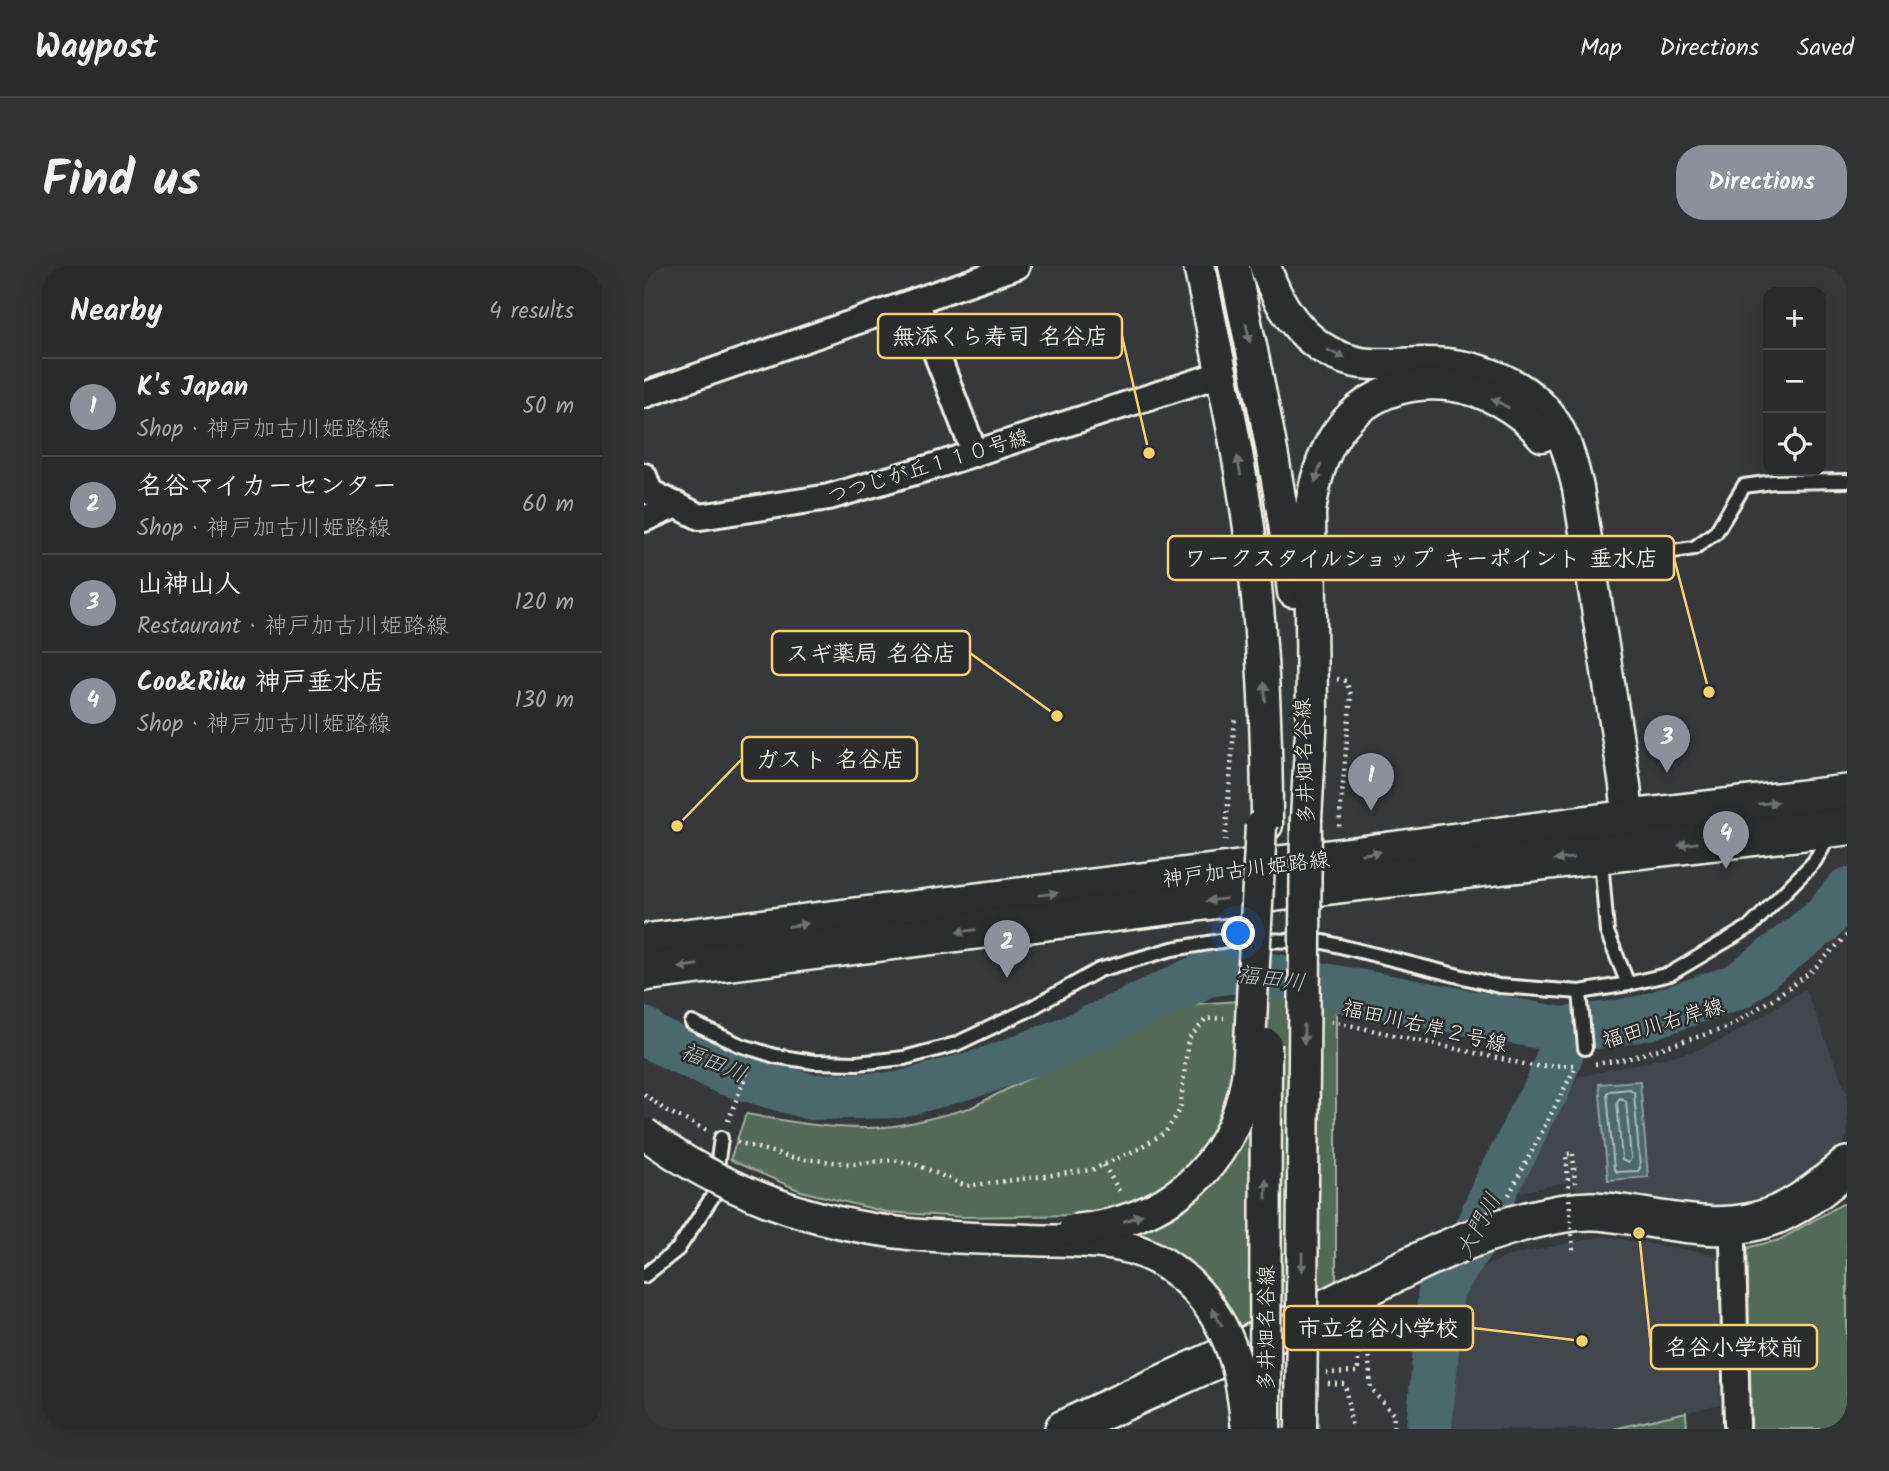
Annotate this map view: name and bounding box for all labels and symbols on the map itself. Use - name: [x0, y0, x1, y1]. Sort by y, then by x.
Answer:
- callout: 無添くら寿司 名谷店: [878, 314, 1122, 358]
- text: 無添くら寿司 名谷店: [892, 320, 1108, 356]
- one-way arrow: [1243, 322, 1254, 344]
- one-way arrow: [1326, 348, 1346, 360]
- one-way arrow: [1490, 397, 1510, 409]
- street label: つつじが丘１１０号線: [823, 421, 1034, 514]
- one-way arrow: [1233, 455, 1244, 477]
- one-way arrow: [1312, 462, 1323, 483]
- callout: ワークスタイルショップ キーポイント 垂水店: [1168, 536, 1674, 580]
- text: ワークスタイルショップ キーポイント 垂水店: [1184, 542, 1658, 578]
- callout: スギ薬局 名谷店: [772, 631, 970, 675]
- text: スギ薬局 名谷店: [786, 637, 956, 673]
- one-way arrow: [1259, 681, 1270, 703]
- street label: 多井畑名谷線: [1287, 697, 1324, 824]
- pin: 3: [1644, 715, 1690, 773]
- callout: ガスト 名谷店: [742, 737, 917, 781]
- text: ガスト 名谷店: [755, 743, 905, 779]
- pin: 1: [1348, 753, 1394, 811]
- one-way arrow: [1758, 797, 1780, 808]
- pin: 4: [1703, 811, 1749, 869]
- one-way arrow: [1677, 839, 1699, 850]
- street label: 神戸加古川姫路線: [1161, 844, 1332, 897]
- one-way arrow: [1361, 848, 1383, 859]
- one-way arrow: [1553, 854, 1575, 865]
- one-way arrow: [1038, 888, 1060, 899]
- one-way arrow: [1205, 895, 1227, 906]
- your location: [1221, 916, 1255, 950]
- one-way arrow: [788, 919, 810, 930]
- pin: 2: [984, 920, 1030, 978]
- one-way arrow: [955, 926, 977, 937]
- water label: 福田川: [1234, 957, 1307, 1003]
- one-way arrow: [677, 961, 699, 972]
- street label: 福田川右岸線: [1598, 990, 1729, 1059]
- street label: 福田川右岸２号線: [1339, 992, 1510, 1062]
- one-way arrow: [1298, 1023, 1310, 1045]
- water label: 福田川: [674, 1034, 752, 1094]
- one-way arrow: [1260, 1178, 1272, 1200]
- water label: 大門川: [1448, 1187, 1512, 1265]
- one-way arrow: [1123, 1212, 1144, 1223]
- one-way arrow: [1296, 1251, 1308, 1273]
- street label: 多井畑名谷線: [1251, 1265, 1284, 1391]
- callout: 市立名谷小学校: [1284, 1306, 1473, 1350]
- one-way arrow: [1211, 1307, 1223, 1326]
- text: 市立名谷小学校: [1298, 1312, 1459, 1348]
- callout: 名谷小学校前: [1651, 1325, 1817, 1369]
- text: 名谷小学校前: [1665, 1331, 1803, 1367]

